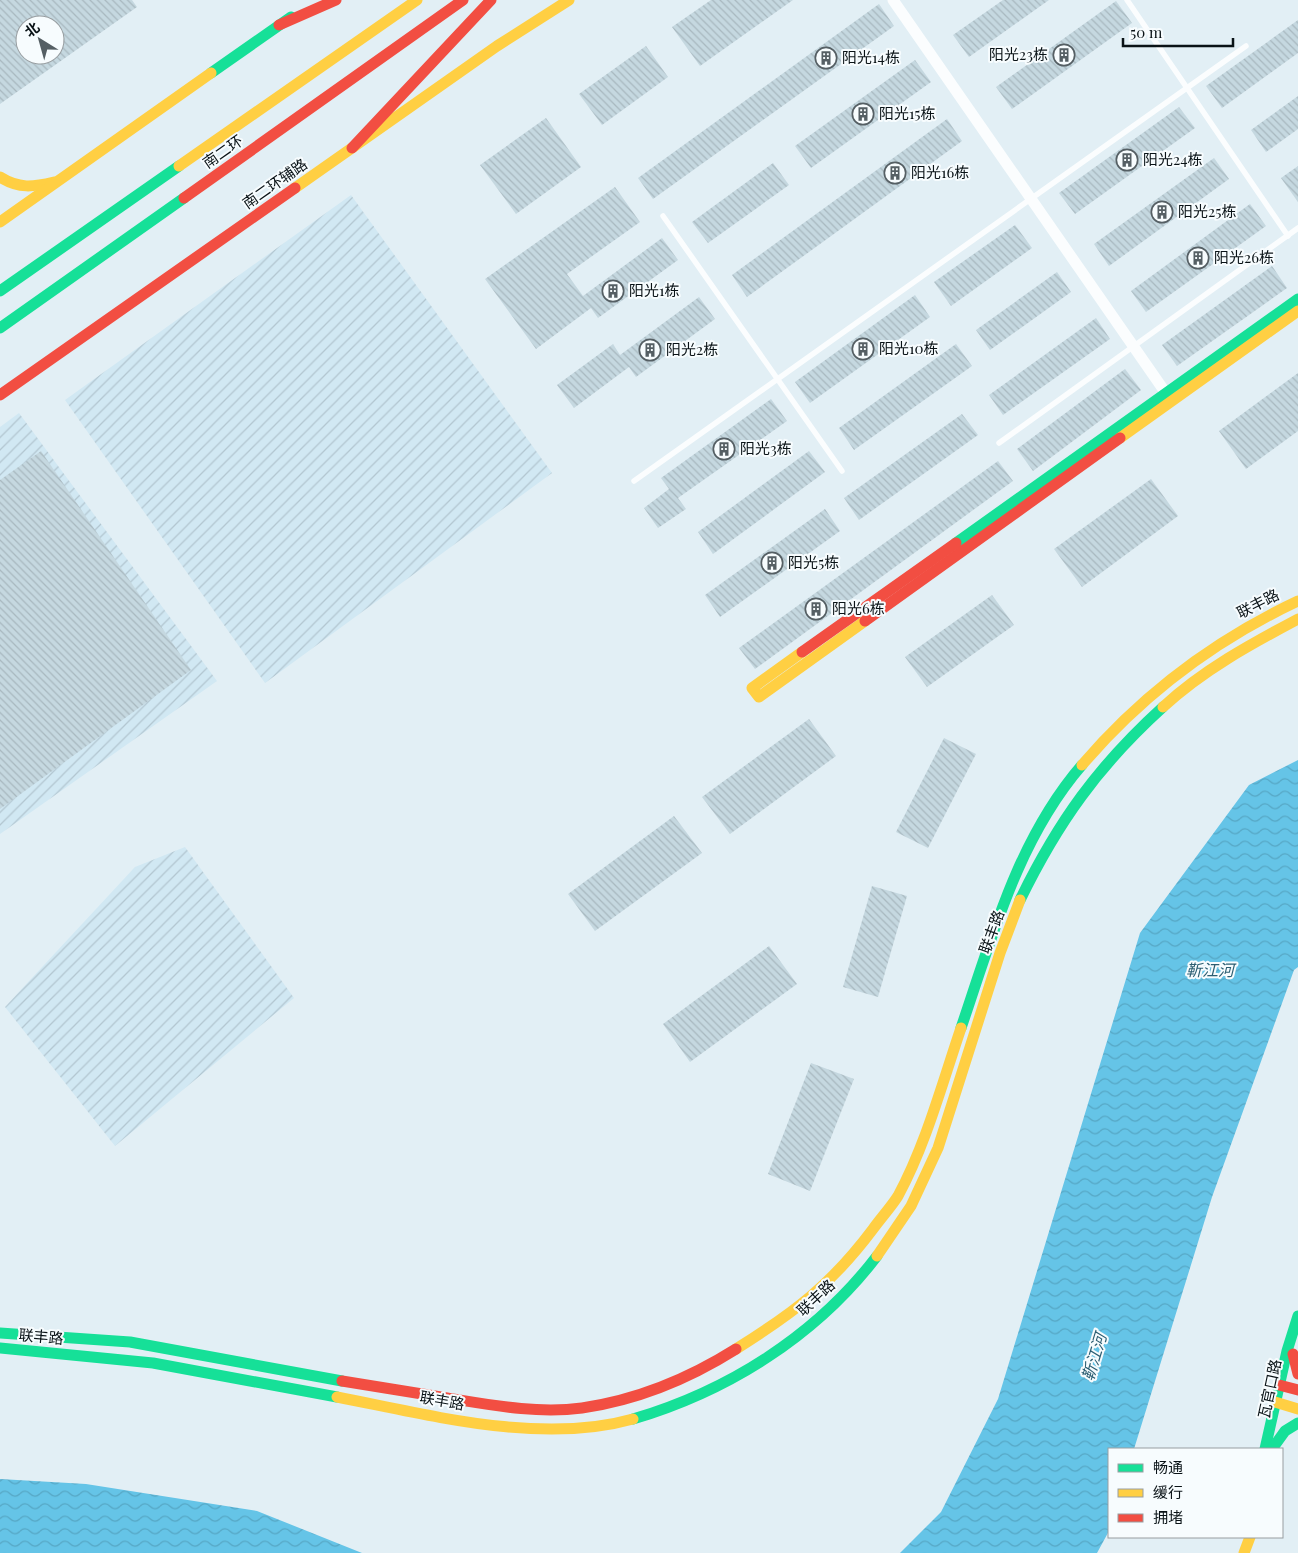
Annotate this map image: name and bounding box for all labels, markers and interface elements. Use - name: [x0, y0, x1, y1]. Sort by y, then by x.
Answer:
- north arrow: [15, 15, 65, 65]
- scale bar: [1123, 15, 1233, 47]
- text: 北: [21, 17, 43, 41]
- text: 50 m: [1130, 22, 1163, 42]
- building icon: 阳光23栋: [1052, 43, 1076, 67]
- place label: 阳光23栋: [989, 44, 1048, 64]
- building icon: 阳光14栋: [814, 46, 838, 70]
- place label: 阳光14栋: [842, 47, 900, 67]
- building icon: 阳光15栋: [851, 102, 875, 126]
- place label: 阳光15栋: [879, 103, 936, 123]
- street label: 南二环: [198, 130, 247, 172]
- building icon: 阳光24栋: [1115, 148, 1139, 172]
- place label: 阳光24栋: [1143, 149, 1203, 169]
- street label: 南二环辅路: [238, 153, 311, 213]
- building icon: 阳光16栋: [883, 161, 907, 185]
- place label: 阳光16栋: [911, 162, 969, 182]
- building icon: 阳光25栋: [1150, 200, 1174, 224]
- place label: 阳光25栋: [1178, 201, 1236, 221]
- building icon: 阳光26栋: [1186, 246, 1210, 270]
- place label: 阳光26栋: [1214, 247, 1274, 267]
- building icon: 阳光1栋: [601, 279, 625, 303]
- place label: 阳光1栋: [629, 280, 680, 300]
- building icon: 阳光10栋: [851, 337, 875, 361]
- building icon: 阳光2栋: [638, 338, 662, 362]
- place label: 阳光10栋: [879, 338, 939, 358]
- place label: 阳光2栋: [666, 339, 718, 359]
- building icon: 阳光3栋: [712, 437, 736, 461]
- place label: 阳光3栋: [740, 438, 792, 458]
- building icon: 阳光5栋: [760, 551, 784, 575]
- place label: 阳光5栋: [788, 552, 839, 572]
- street label: 联丰路: [1233, 584, 1282, 622]
- building icon: 阳光6栋: [804, 597, 828, 621]
- place label: 阳光6栋: [832, 598, 885, 618]
- street label: 联丰路: [974, 907, 1008, 956]
- water label: 靳江河: [1186, 959, 1237, 980]
- street label: 联丰路: [792, 1275, 839, 1320]
- street label: 联丰路: [18, 1324, 64, 1348]
- water label: 靳江河: [1076, 1328, 1111, 1383]
- street label: 瓦官口路: [1253, 1357, 1285, 1420]
- street label: 联丰路: [418, 1386, 466, 1414]
- legend: [1108, 1448, 1283, 1538]
- text: 畅通: [1153, 1457, 1183, 1477]
- text: 缓行: [1153, 1482, 1183, 1502]
- text: 拥堵: [1153, 1507, 1183, 1527]

